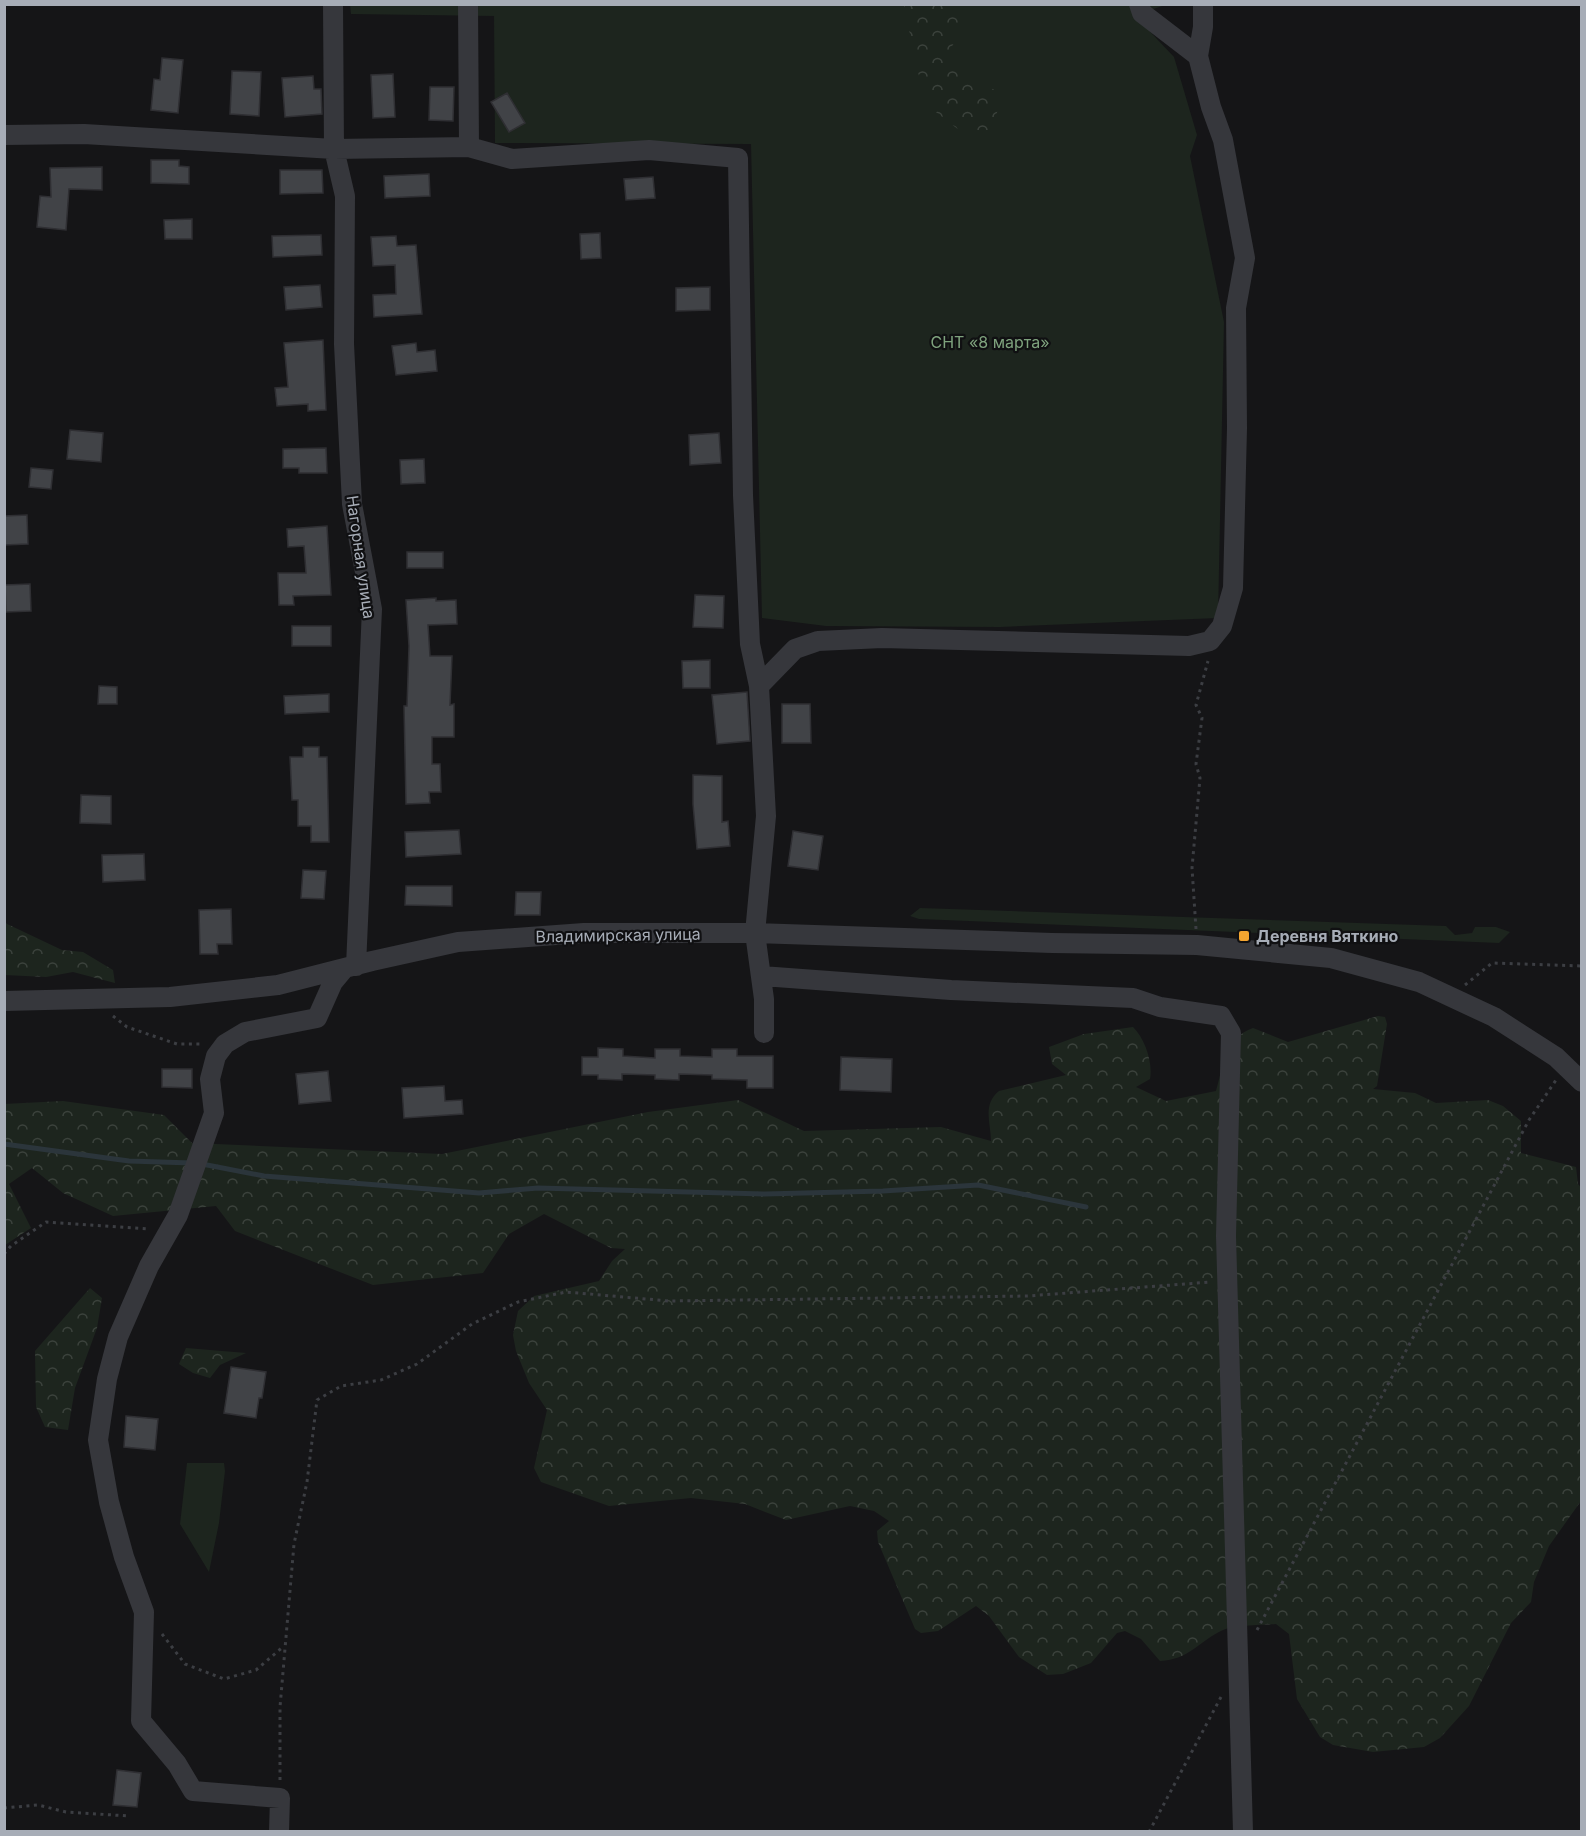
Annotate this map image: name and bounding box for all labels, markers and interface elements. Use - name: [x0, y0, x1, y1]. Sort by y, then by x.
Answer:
- park label: СНТ «8 марта»: [931, 332, 1049, 352]
- street label: Нагорная улица: [342, 494, 380, 620]
- street label: Владимирская улица: [535, 924, 701, 946]
- place label: Деревня Вяткино: [1256, 926, 1399, 946]
- marker: Деревня Вяткино: [1237, 929, 1251, 943]

